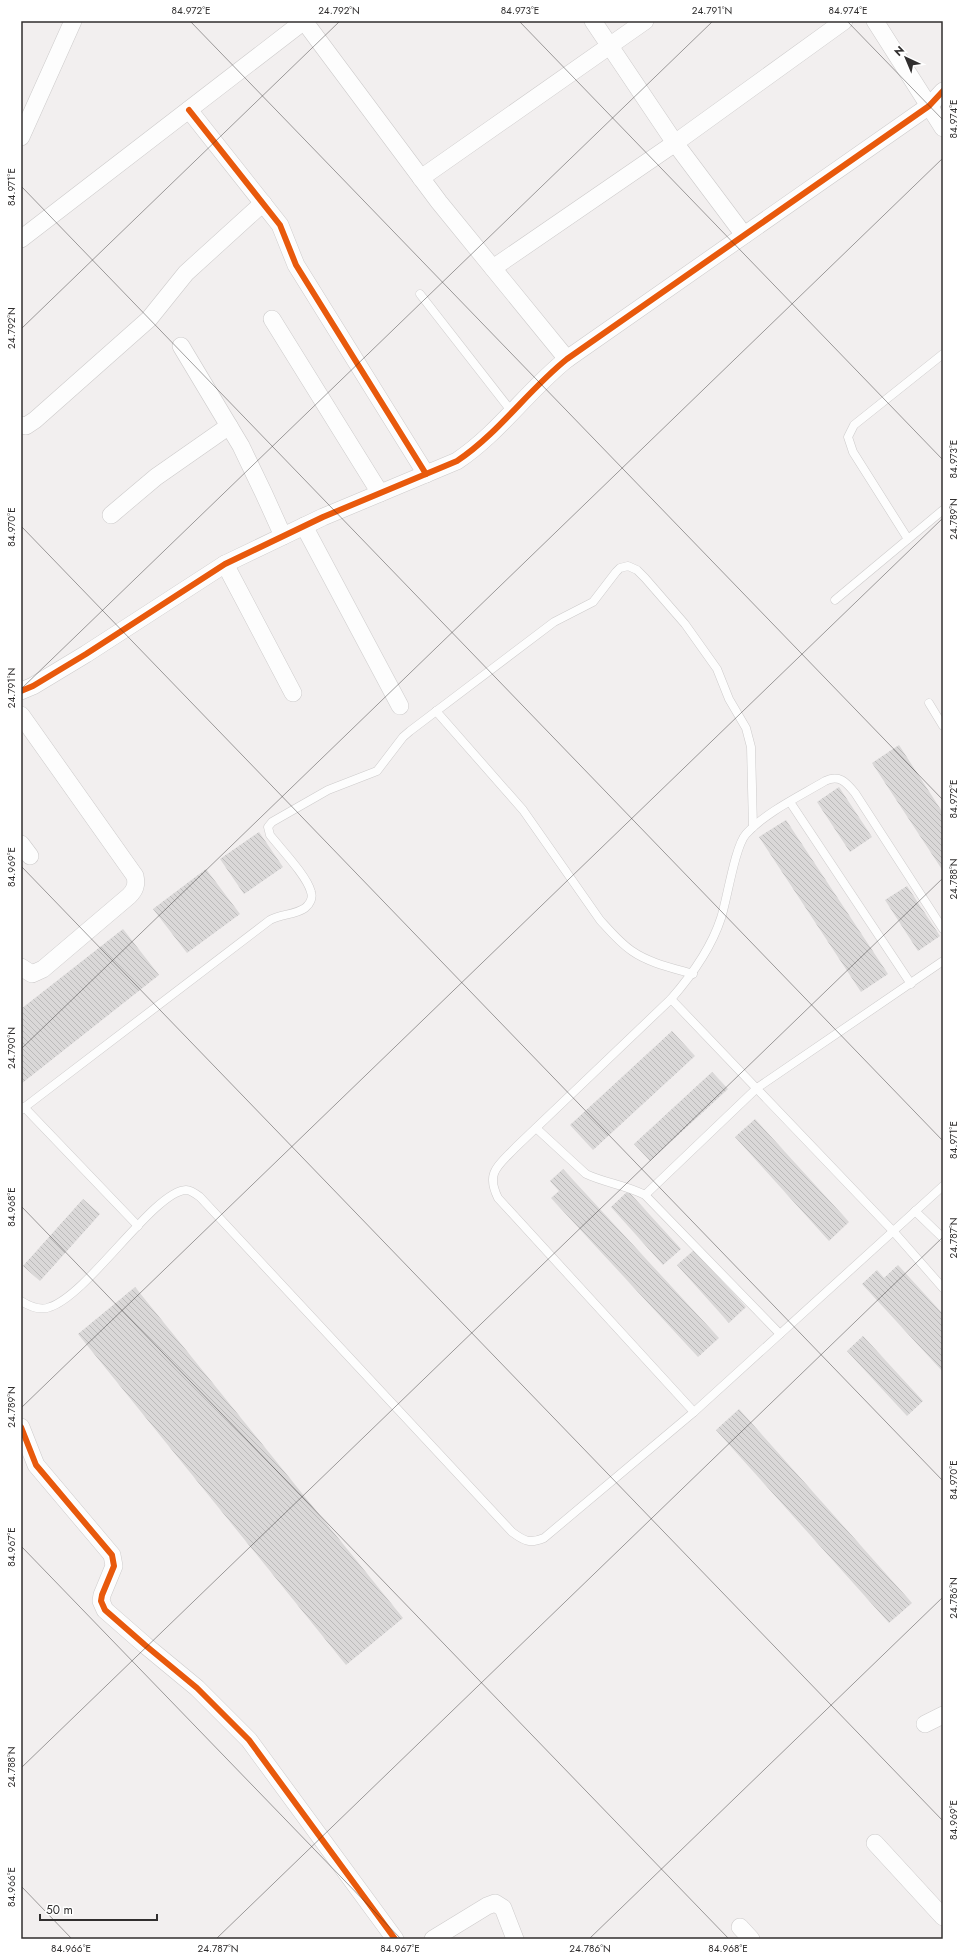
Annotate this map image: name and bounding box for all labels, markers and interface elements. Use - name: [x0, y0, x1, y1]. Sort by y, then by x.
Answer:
- text: 84.972°E: [172, 3, 210, 18]
- text: 24.792°N: [318, 3, 360, 18]
- text: 84.973°E: [501, 3, 539, 18]
- text: 24.791°N: [692, 3, 732, 18]
- text: 84.974°E: [828, 3, 868, 18]
- north arrow: [886, 38, 926, 78]
- text: N: [890, 42, 908, 60]
- text: 84.974°E: [946, 99, 961, 139]
- text: 84.971°E: [4, 168, 19, 206]
- text: 24.792°N: [4, 307, 19, 349]
- text: 84.973°E: [946, 440, 961, 478]
- text: 24.789°N: [946, 498, 961, 540]
- text: 84.970°E: [4, 507, 19, 547]
- text: 24.791°N: [4, 668, 19, 708]
- text: 84.972°E: [946, 780, 961, 818]
- text: 84.969°E: [4, 847, 19, 887]
- text: 24.788°N: [946, 858, 961, 900]
- text: 24.790°N: [4, 1027, 19, 1069]
- text: 84.971°E: [946, 1121, 961, 1159]
- text: 84.968°E: [4, 1187, 19, 1227]
- text: 24.787°N: [946, 1218, 961, 1258]
- text: 24.789°N: [4, 1386, 19, 1428]
- text: 84.970°E: [946, 1460, 961, 1500]
- text: 84.967°E: [4, 1527, 19, 1567]
- text: 24.786°N: [946, 1577, 961, 1619]
- text: 24.788°N: [4, 1746, 19, 1788]
- text: 84.969°E: [946, 1800, 961, 1840]
- text: 84.966°E: [4, 1867, 19, 1907]
- scale bar: [40, 1896, 157, 1922]
- text: 50 m: [46, 1901, 73, 1919]
- text: 84.966°E: [51, 1941, 91, 1956]
- text: 24.787°N: [198, 1941, 238, 1956]
- text: 84.967°E: [380, 1941, 420, 1956]
- text: 24.786°N: [569, 1941, 611, 1956]
- text: 84.968°E: [708, 1941, 748, 1956]

